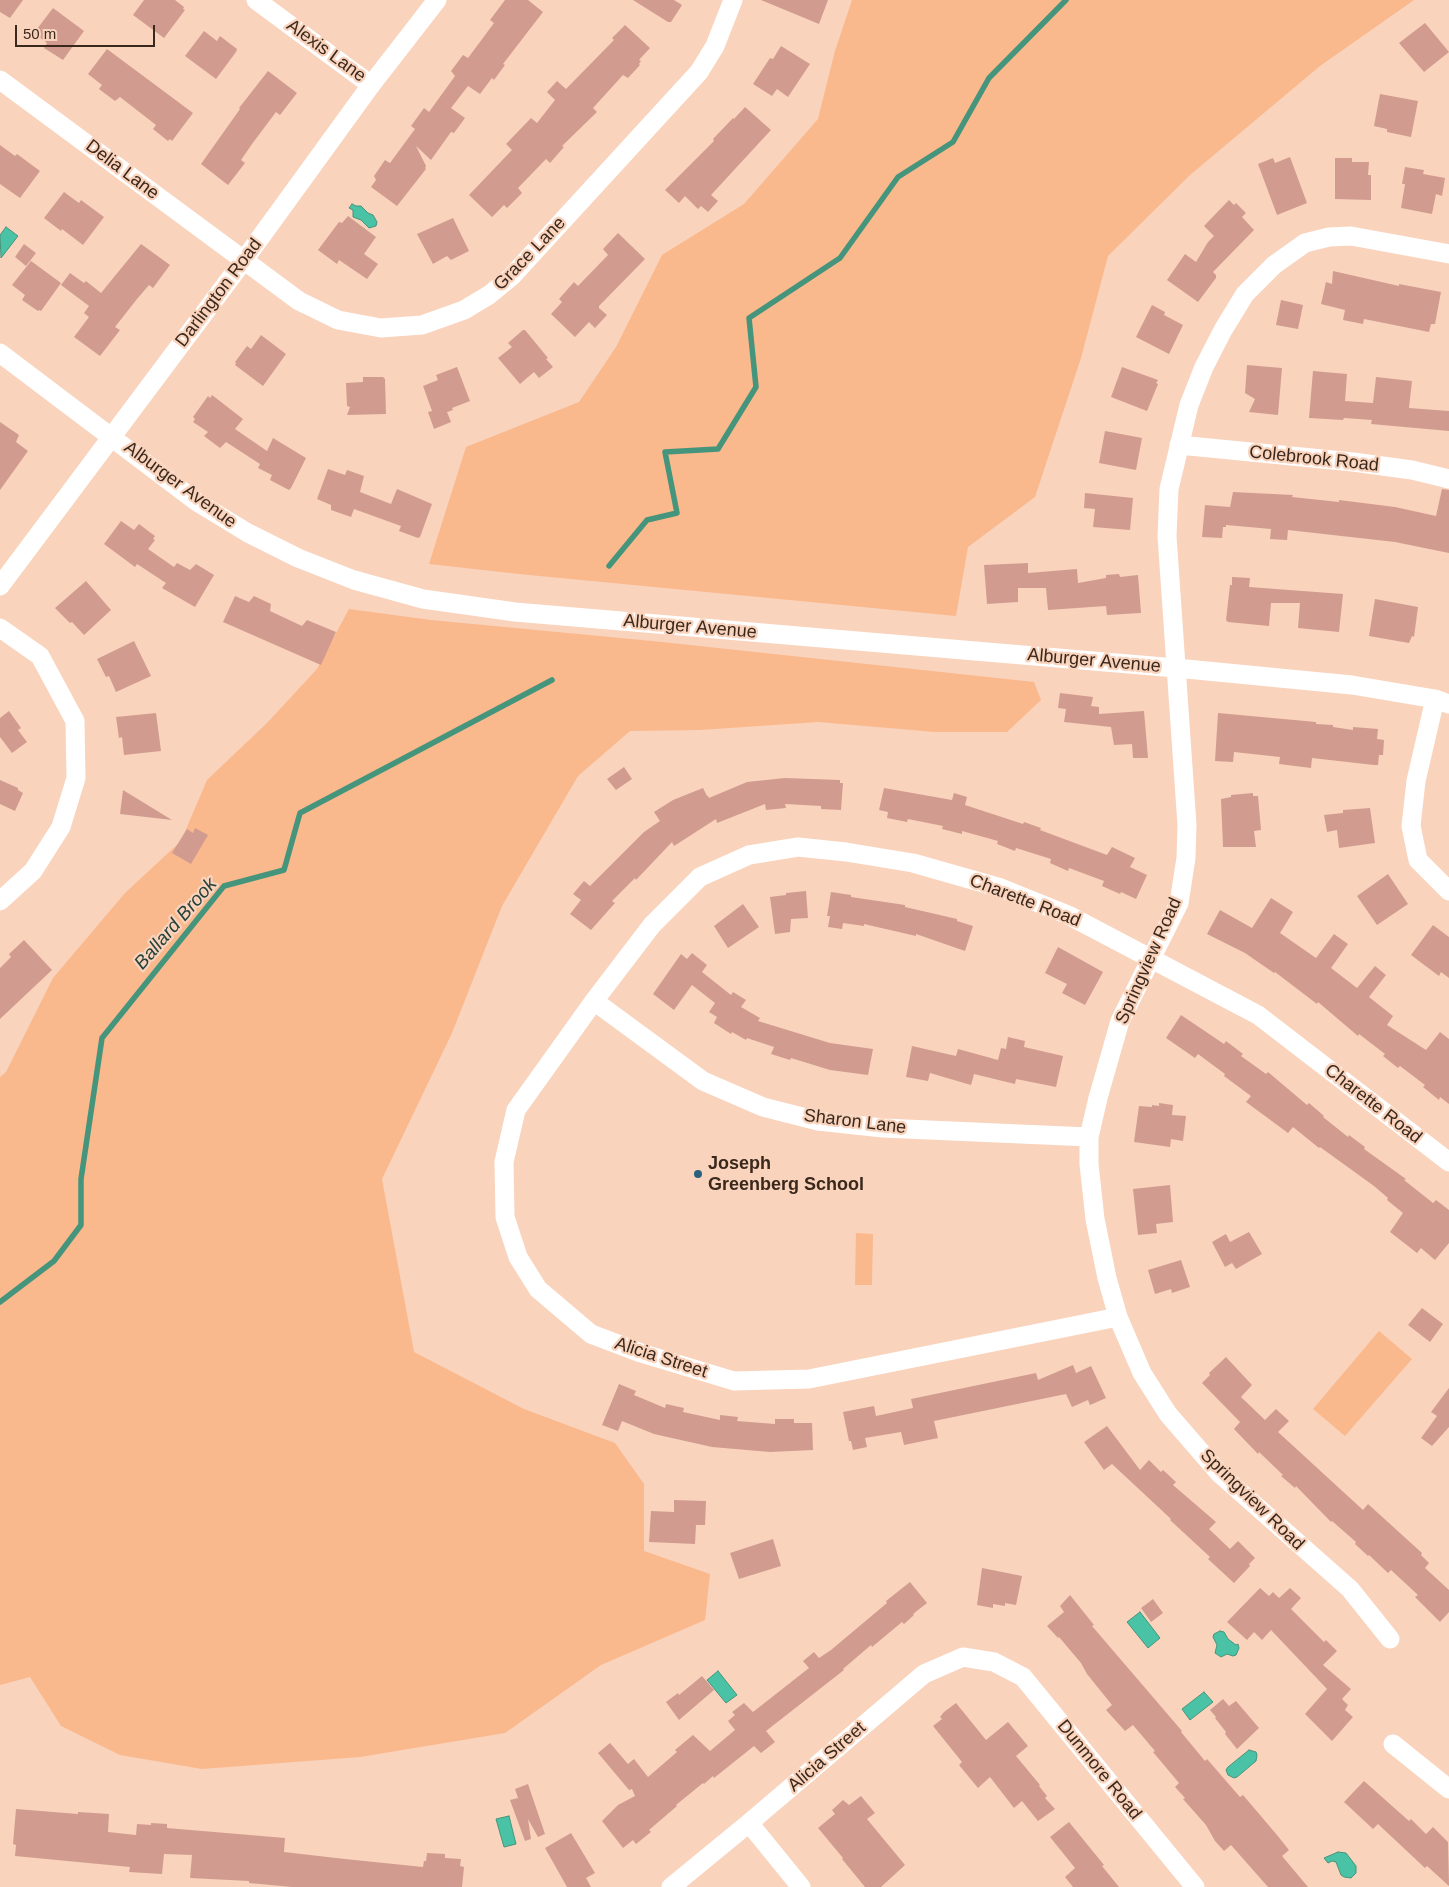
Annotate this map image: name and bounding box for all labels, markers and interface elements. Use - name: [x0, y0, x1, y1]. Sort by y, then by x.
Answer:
- scale bar: [18, 15, 158, 47]
- street label: Alexis Lane: [282, 15, 370, 87]
- text: 50 m: [23, 25, 56, 42]
- street label: Delia Lane: [81, 135, 163, 205]
- street label: Grace Lane: [490, 213, 570, 295]
- street label: Darlington Road: [171, 235, 267, 351]
- street label: Alburger Avenue: [120, 437, 240, 533]
- street label: Colebrook Road: [1248, 441, 1380, 477]
- street label: Alburger Avenue: [622, 610, 758, 644]
- street label: Alburger Avenue: [1026, 644, 1162, 678]
- street label: Charette Road: [966, 870, 1084, 932]
- water label: Ballard Brook: [130, 873, 222, 975]
- street label: Springview Road: [1111, 894, 1187, 1028]
- street label: Charette Road: [1320, 1059, 1426, 1149]
- street label: Sharon Lane: [803, 1105, 907, 1139]
- place label: Joseph Greenberg School: [708, 1153, 864, 1196]
- marker: Joseph Greenberg School: [692, 1168, 704, 1180]
- street label: Alicia Street: [612, 1333, 710, 1383]
- street label: Springview Road: [1196, 1445, 1308, 1555]
- street label: Dunmore Road: [1052, 1716, 1146, 1824]
- street label: Alicia Street: [784, 1717, 870, 1797]

